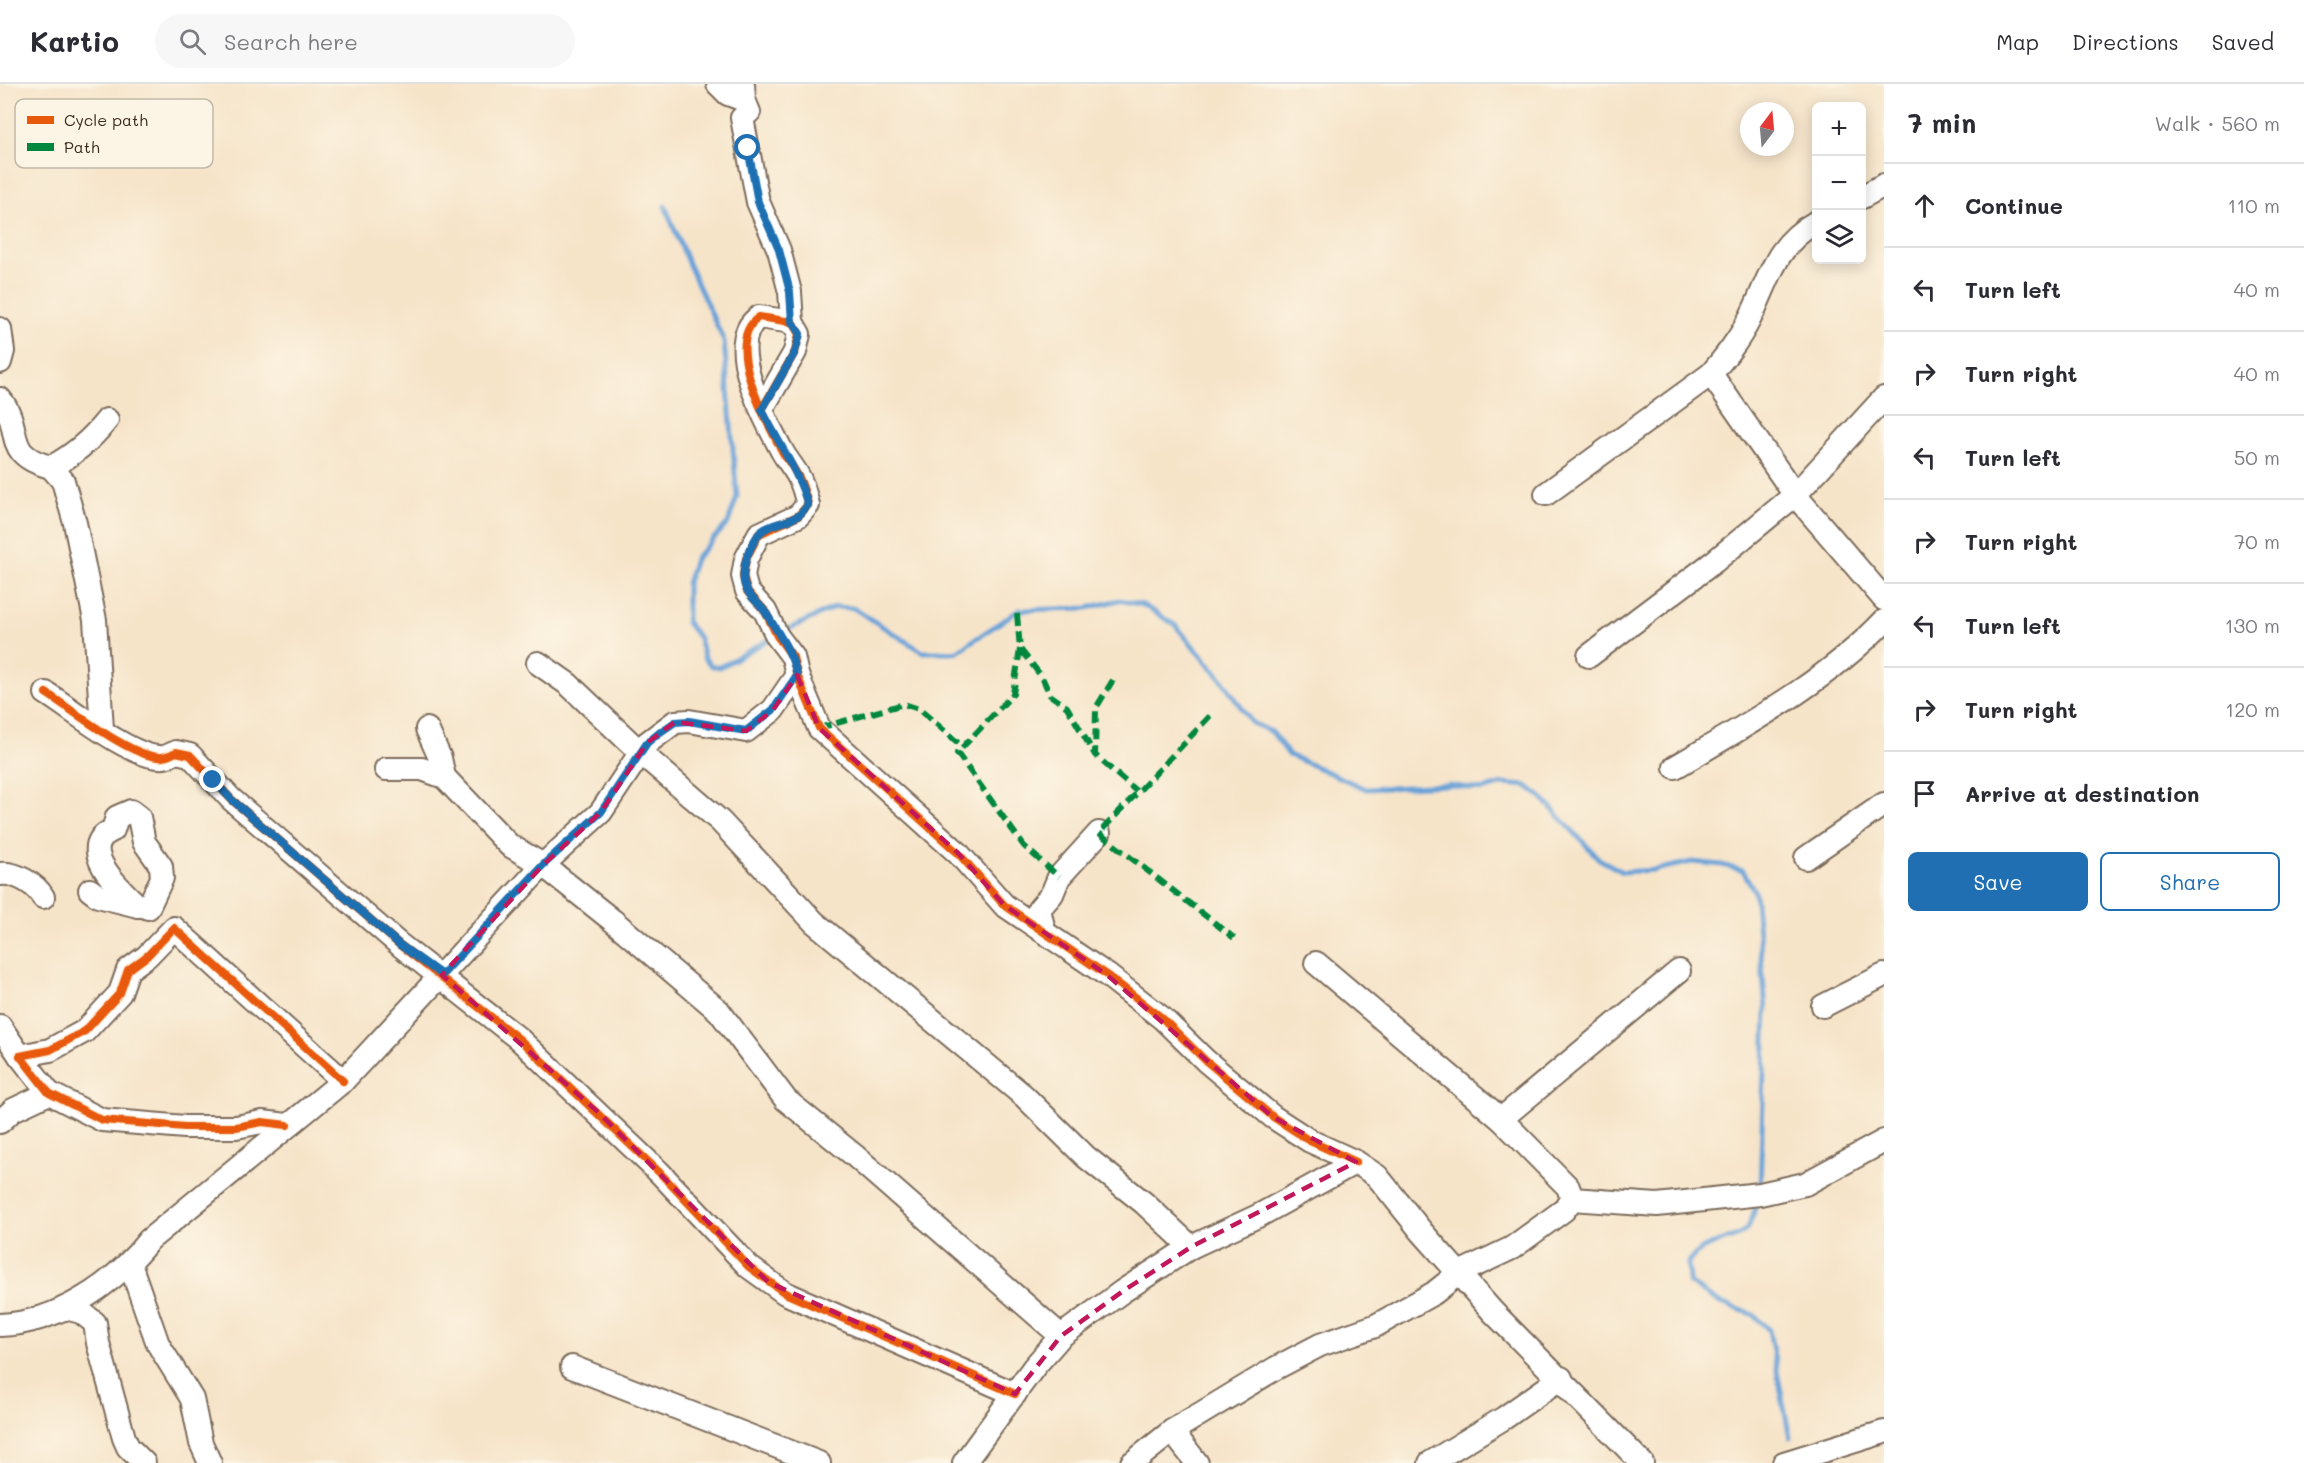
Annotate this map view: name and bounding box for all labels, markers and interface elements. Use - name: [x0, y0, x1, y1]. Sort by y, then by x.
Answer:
- search box: [155, 14, 575, 68]
- text: Kartio: [30, 23, 119, 59]
- icon: search: [176, 25, 209, 58]
- text: Search here: [224, 27, 358, 56]
- text: Map: [1996, 28, 2039, 55]
- text: Directions: [2072, 28, 2179, 55]
- text: Saved: [2212, 28, 2274, 55]
- legend: [15, 99, 213, 168]
- north arrow: [1740, 102, 1794, 156]
- map controls: [1812, 102, 1866, 264]
- button: +: [1812, 102, 1866, 156]
- text: 7 min: [1908, 106, 1976, 140]
- text: Cycle path: [64, 109, 148, 130]
- text: Walk · 560 m: [2154, 110, 2280, 136]
- route start: [734, 134, 760, 160]
- text: Path: [64, 136, 100, 157]
- button: −: [1812, 156, 1866, 210]
- icon: ahead: [1908, 189, 1941, 222]
- text: Continue: [1965, 191, 2063, 220]
- text: 110 m: [2227, 192, 2280, 218]
- button: layers: [1812, 210, 1866, 264]
- icon: left: [1908, 273, 1941, 306]
- text: Turn left: [1965, 275, 2061, 304]
- text: 40 m: [2234, 276, 2280, 302]
- icon: right: [1908, 357, 1941, 390]
- text: Turn right: [1965, 359, 2077, 388]
- text: 40 m: [2234, 360, 2280, 386]
- icon: left: [1908, 441, 1941, 474]
- text: Turn left: [1965, 443, 2061, 472]
- text: 50 m: [2234, 444, 2280, 470]
- icon: right: [1908, 525, 1941, 558]
- text: Turn right: [1965, 527, 2077, 556]
- text: 70 m: [2234, 528, 2280, 554]
- icon: left: [1908, 609, 1941, 642]
- text: Turn left: [1965, 611, 2061, 640]
- text: 130 m: [2225, 612, 2280, 638]
- icon: right: [1908, 693, 1941, 726]
- text: Turn right: [1965, 695, 2077, 724]
- text: 120 m: [2225, 696, 2280, 722]
- route end: [199, 766, 225, 792]
- icon: arrive: [1908, 777, 1941, 810]
- text: Arrive at destination: [1965, 779, 2200, 808]
- button: Save: [1908, 852, 2088, 911]
- button: Share: [2100, 852, 2280, 911]

